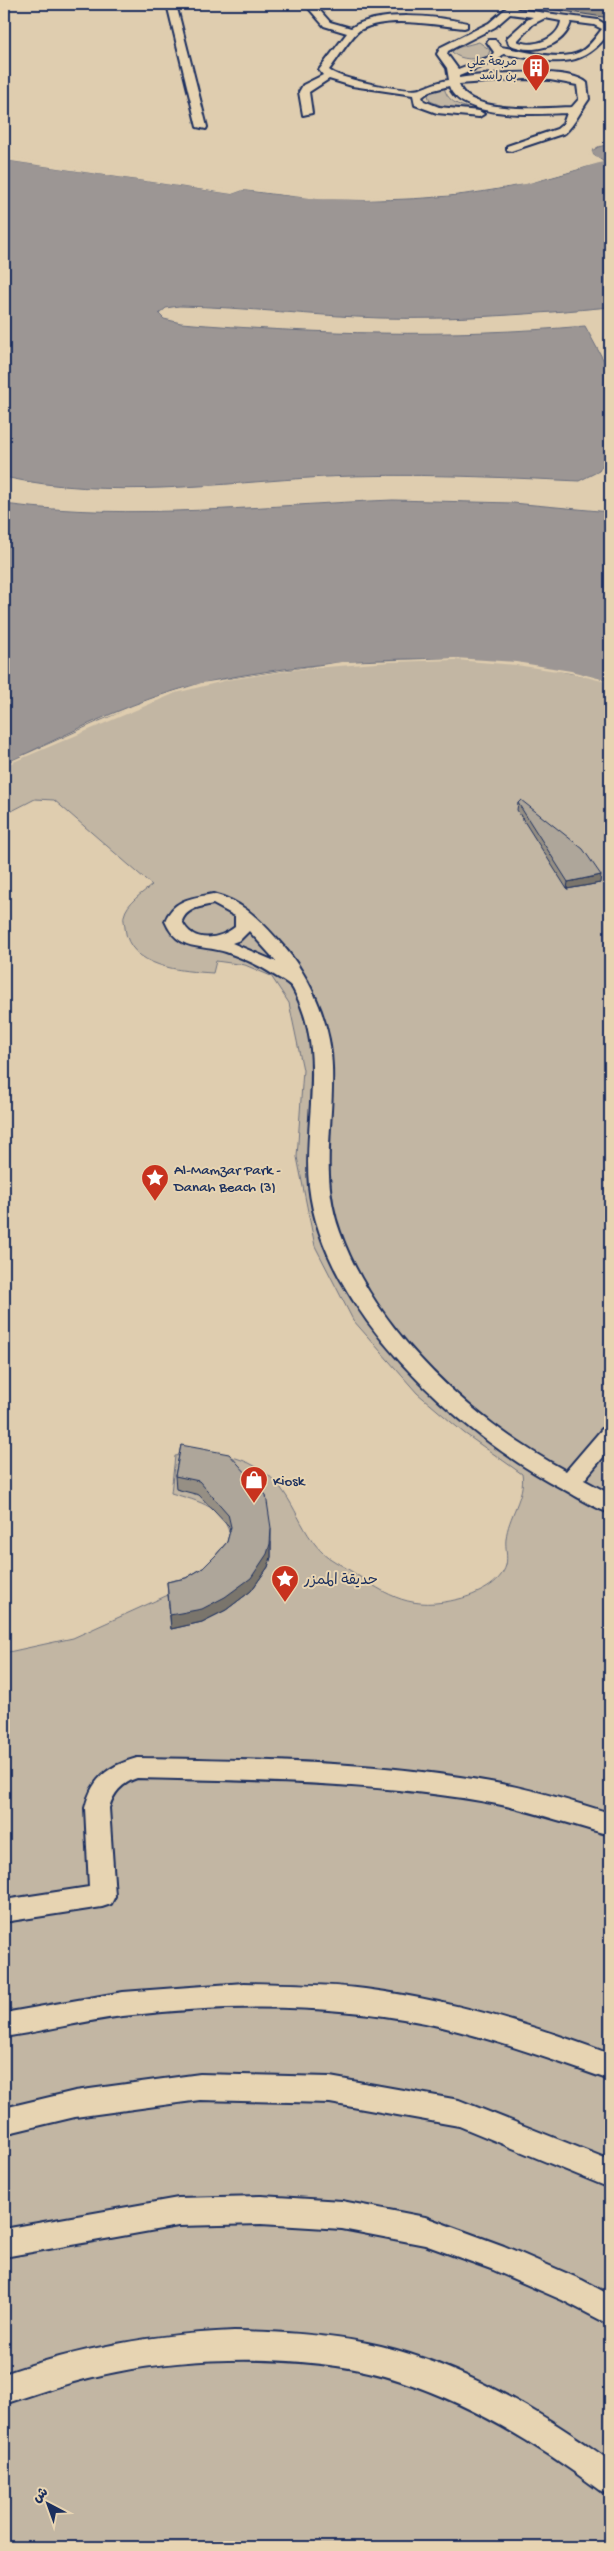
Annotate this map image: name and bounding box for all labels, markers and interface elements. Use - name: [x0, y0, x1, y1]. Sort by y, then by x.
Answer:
- building icon: مربعة علي بن راشد: [521, 53, 551, 92]
- place label: مربعة علي بن راشد: [467, 56, 517, 84]
- place label: Al-Mamzar Park - Danah Beach (3): [173, 1162, 281, 1197]
- place icon: Al-Mamzar Park - Danah Beach (3): [140, 1163, 170, 1202]
- shop icon: Kiosk: [239, 1465, 269, 1504]
- place label: Kiosk: [273, 1473, 306, 1491]
- place icon: حديقة الممزر: [270, 1564, 300, 1603]
- place label: حديقة الممزر: [303, 1572, 378, 1590]
- north arrow: [22, 2478, 72, 2528]
- text: ش: [30, 2485, 53, 2508]

